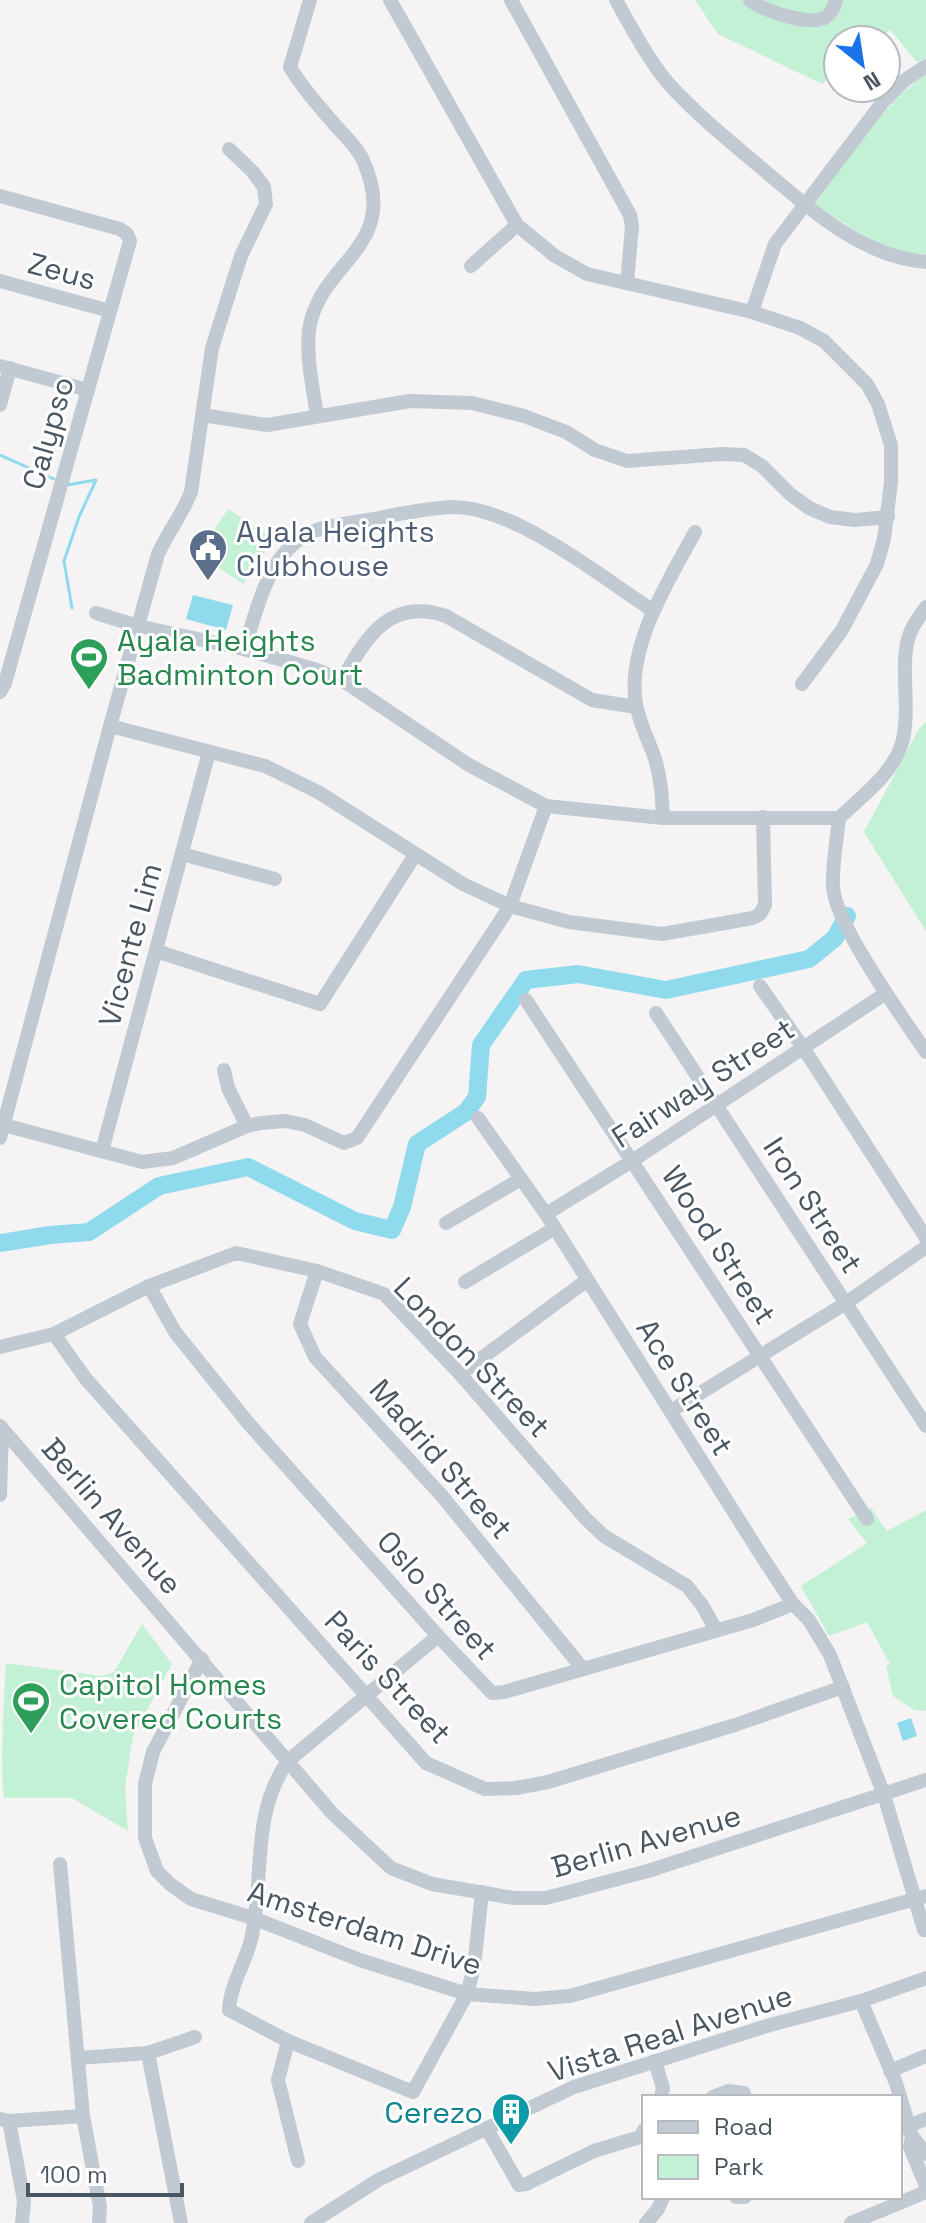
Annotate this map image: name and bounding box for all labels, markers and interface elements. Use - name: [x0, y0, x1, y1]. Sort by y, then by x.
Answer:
- north arrow: [822, 24, 902, 104]
- text: N: [859, 66, 885, 97]
- street label: Zeus: [24, 243, 100, 299]
- street label: Calypso: [13, 372, 83, 494]
- place label: Ayala Heights Clubhouse: [236, 512, 434, 585]
- public building icon: Ayala Heights Clubhouse: [187, 527, 229, 582]
- place label: Ayala Heights Badminton Court: [117, 621, 363, 694]
- sports icon: Ayala Heights Badminton Court: [68, 636, 110, 691]
- street label: Vicente Lim: [89, 859, 171, 1031]
- street label: Fairway Street: [604, 1009, 802, 1157]
- street label: Iron Street: [755, 1130, 871, 1280]
- street label: Wood Street: [653, 1158, 785, 1332]
- street label: London Street: [385, 1268, 559, 1446]
- street label: Ace Street: [628, 1311, 742, 1463]
- street label: Madrid Street: [361, 1371, 521, 1547]
- street label: Berlin Avenue: [33, 1430, 191, 1602]
- street label: Oslo Street: [369, 1522, 505, 1668]
- street label: Paris Street: [316, 1602, 460, 1752]
- place label: Capitol Homes Covered Courts: [59, 1665, 282, 1738]
- sports icon: Capitol Homes Covered Courts: [10, 1680, 52, 1735]
- street label: Berlin Avenue: [547, 1795, 745, 1887]
- street label: Amsterdam Drive: [243, 1872, 487, 1984]
- street label: Vista Real Avenue: [543, 1975, 797, 2091]
- building icon: Cerezo: [490, 2091, 532, 2146]
- place label: Cerezo: [384, 2093, 483, 2132]
- legend: [642, 2095, 902, 2199]
- text: Road: [714, 2111, 773, 2142]
- scale bar: [28, 2147, 182, 2197]
- text: Park: [714, 2151, 764, 2182]
- text: 100 m: [40, 2159, 108, 2190]

